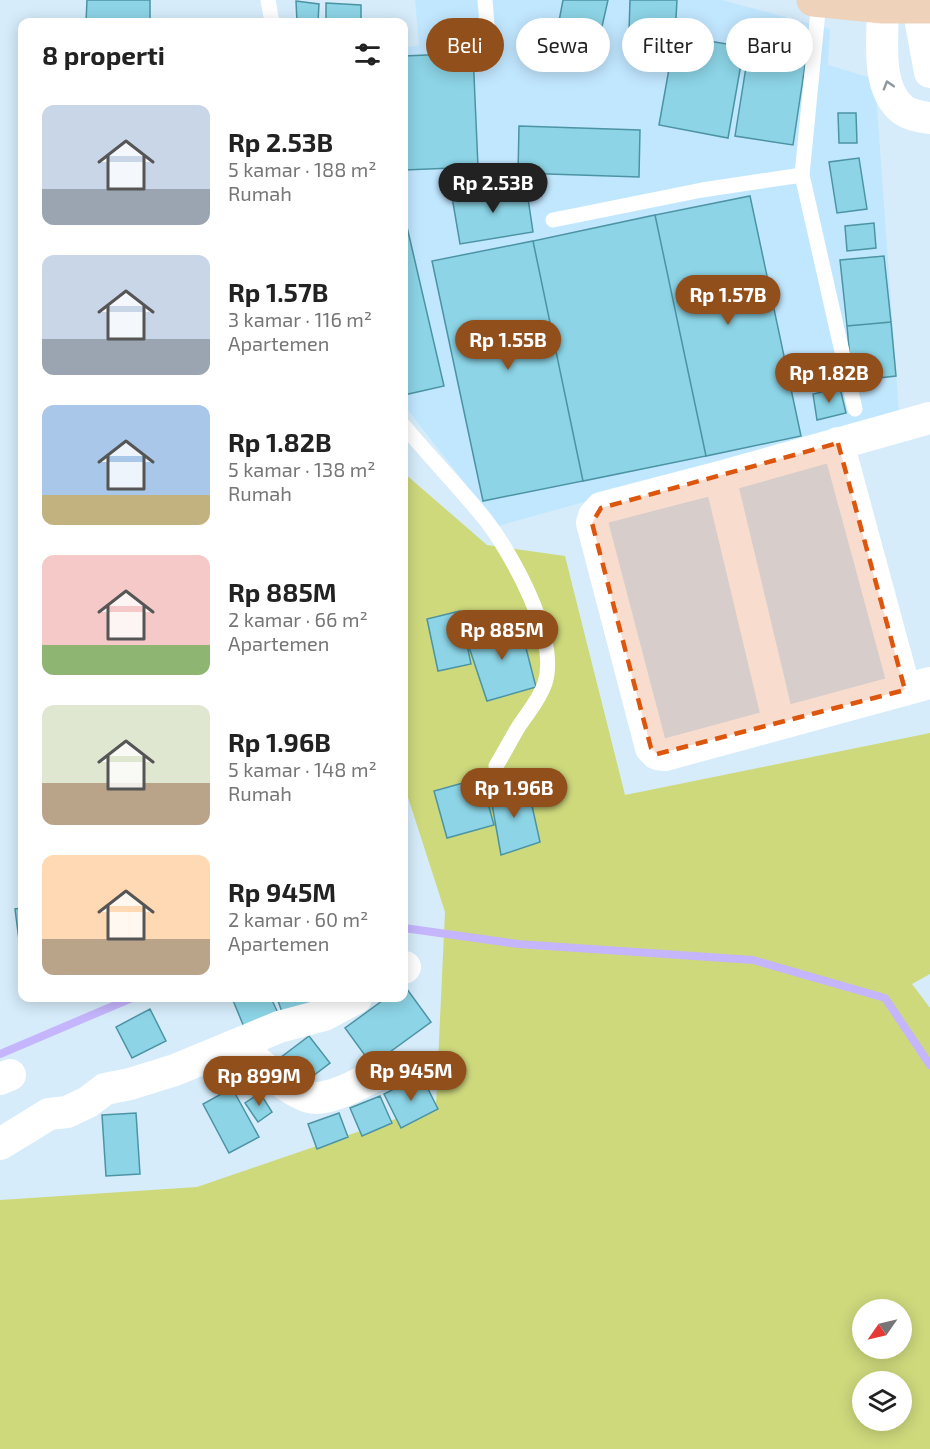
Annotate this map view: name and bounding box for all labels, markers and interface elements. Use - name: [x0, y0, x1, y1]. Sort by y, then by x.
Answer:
- chip: Beli: [426, 18, 504, 72]
- chip: Sewa: [516, 18, 610, 72]
- chip: Filter: [622, 18, 714, 72]
- chip: Baru: [726, 18, 813, 72]
- icon: filters: [351, 38, 384, 71]
- text: 8 properti: [42, 39, 165, 70]
- one-way arrow: [883, 80, 895, 91]
- text: Rp 2.53B: [228, 126, 333, 157]
- icon: home: [90, 129, 162, 201]
- text: 5 kamar · 188 m²: [228, 157, 377, 181]
- pin: Rp 2.53B: [431, 163, 555, 214]
- text: Rp 2.53B: [453, 170, 533, 194]
- text: Rumah: [228, 181, 292, 205]
- pin: Rp 1.57B: [666, 275, 790, 326]
- text: Rp 1.57B: [228, 276, 328, 307]
- icon: home: [90, 279, 162, 351]
- text: Rp 1.57B: [689, 282, 767, 306]
- text: 3 kamar · 116 m²: [228, 307, 372, 331]
- pin: Rp 1.55B: [446, 320, 570, 371]
- text: Rp 1.55B: [469, 327, 547, 351]
- text: Apartemen: [228, 331, 329, 355]
- pin: Rp 1.82B: [767, 353, 891, 404]
- text: Rp 1.82B: [789, 360, 869, 384]
- text: Rp 1.82B: [228, 426, 332, 457]
- icon: home: [90, 429, 162, 501]
- text: 5 kamar · 138 m²: [228, 457, 376, 481]
- text: Rumah: [228, 481, 292, 505]
- text: Rp 885M: [228, 576, 337, 607]
- icon: home: [90, 579, 162, 651]
- text: 2 kamar · 66 m²: [228, 607, 368, 631]
- pin: Rp 885M: [447, 610, 557, 661]
- text: Rp 885M: [460, 617, 544, 641]
- text: Apartemen: [228, 631, 329, 655]
- text: Rp 1.96B: [228, 726, 331, 757]
- icon: home: [90, 729, 162, 801]
- text: 5 kamar · 148 m²: [228, 757, 377, 781]
- pin: Rp 1.96B: [452, 768, 576, 819]
- text: Rp 1.96B: [474, 775, 554, 799]
- text: Rumah: [228, 781, 292, 805]
- text: Rp 945M: [228, 876, 336, 907]
- icon: home: [90, 879, 162, 951]
- text: 2 kamar · 60 m²: [228, 907, 368, 931]
- text: Apartemen: [228, 931, 329, 955]
- pin: Rp 945M: [356, 1051, 466, 1102]
- pin: Rp 899M: [204, 1056, 314, 1107]
- text: Rp 945M: [369, 1058, 453, 1082]
- text: Rp 899M: [217, 1063, 301, 1087]
- north arrow: [852, 1299, 912, 1359]
- map controls: [852, 1299, 912, 1431]
- button: layers: [852, 1371, 912, 1431]

